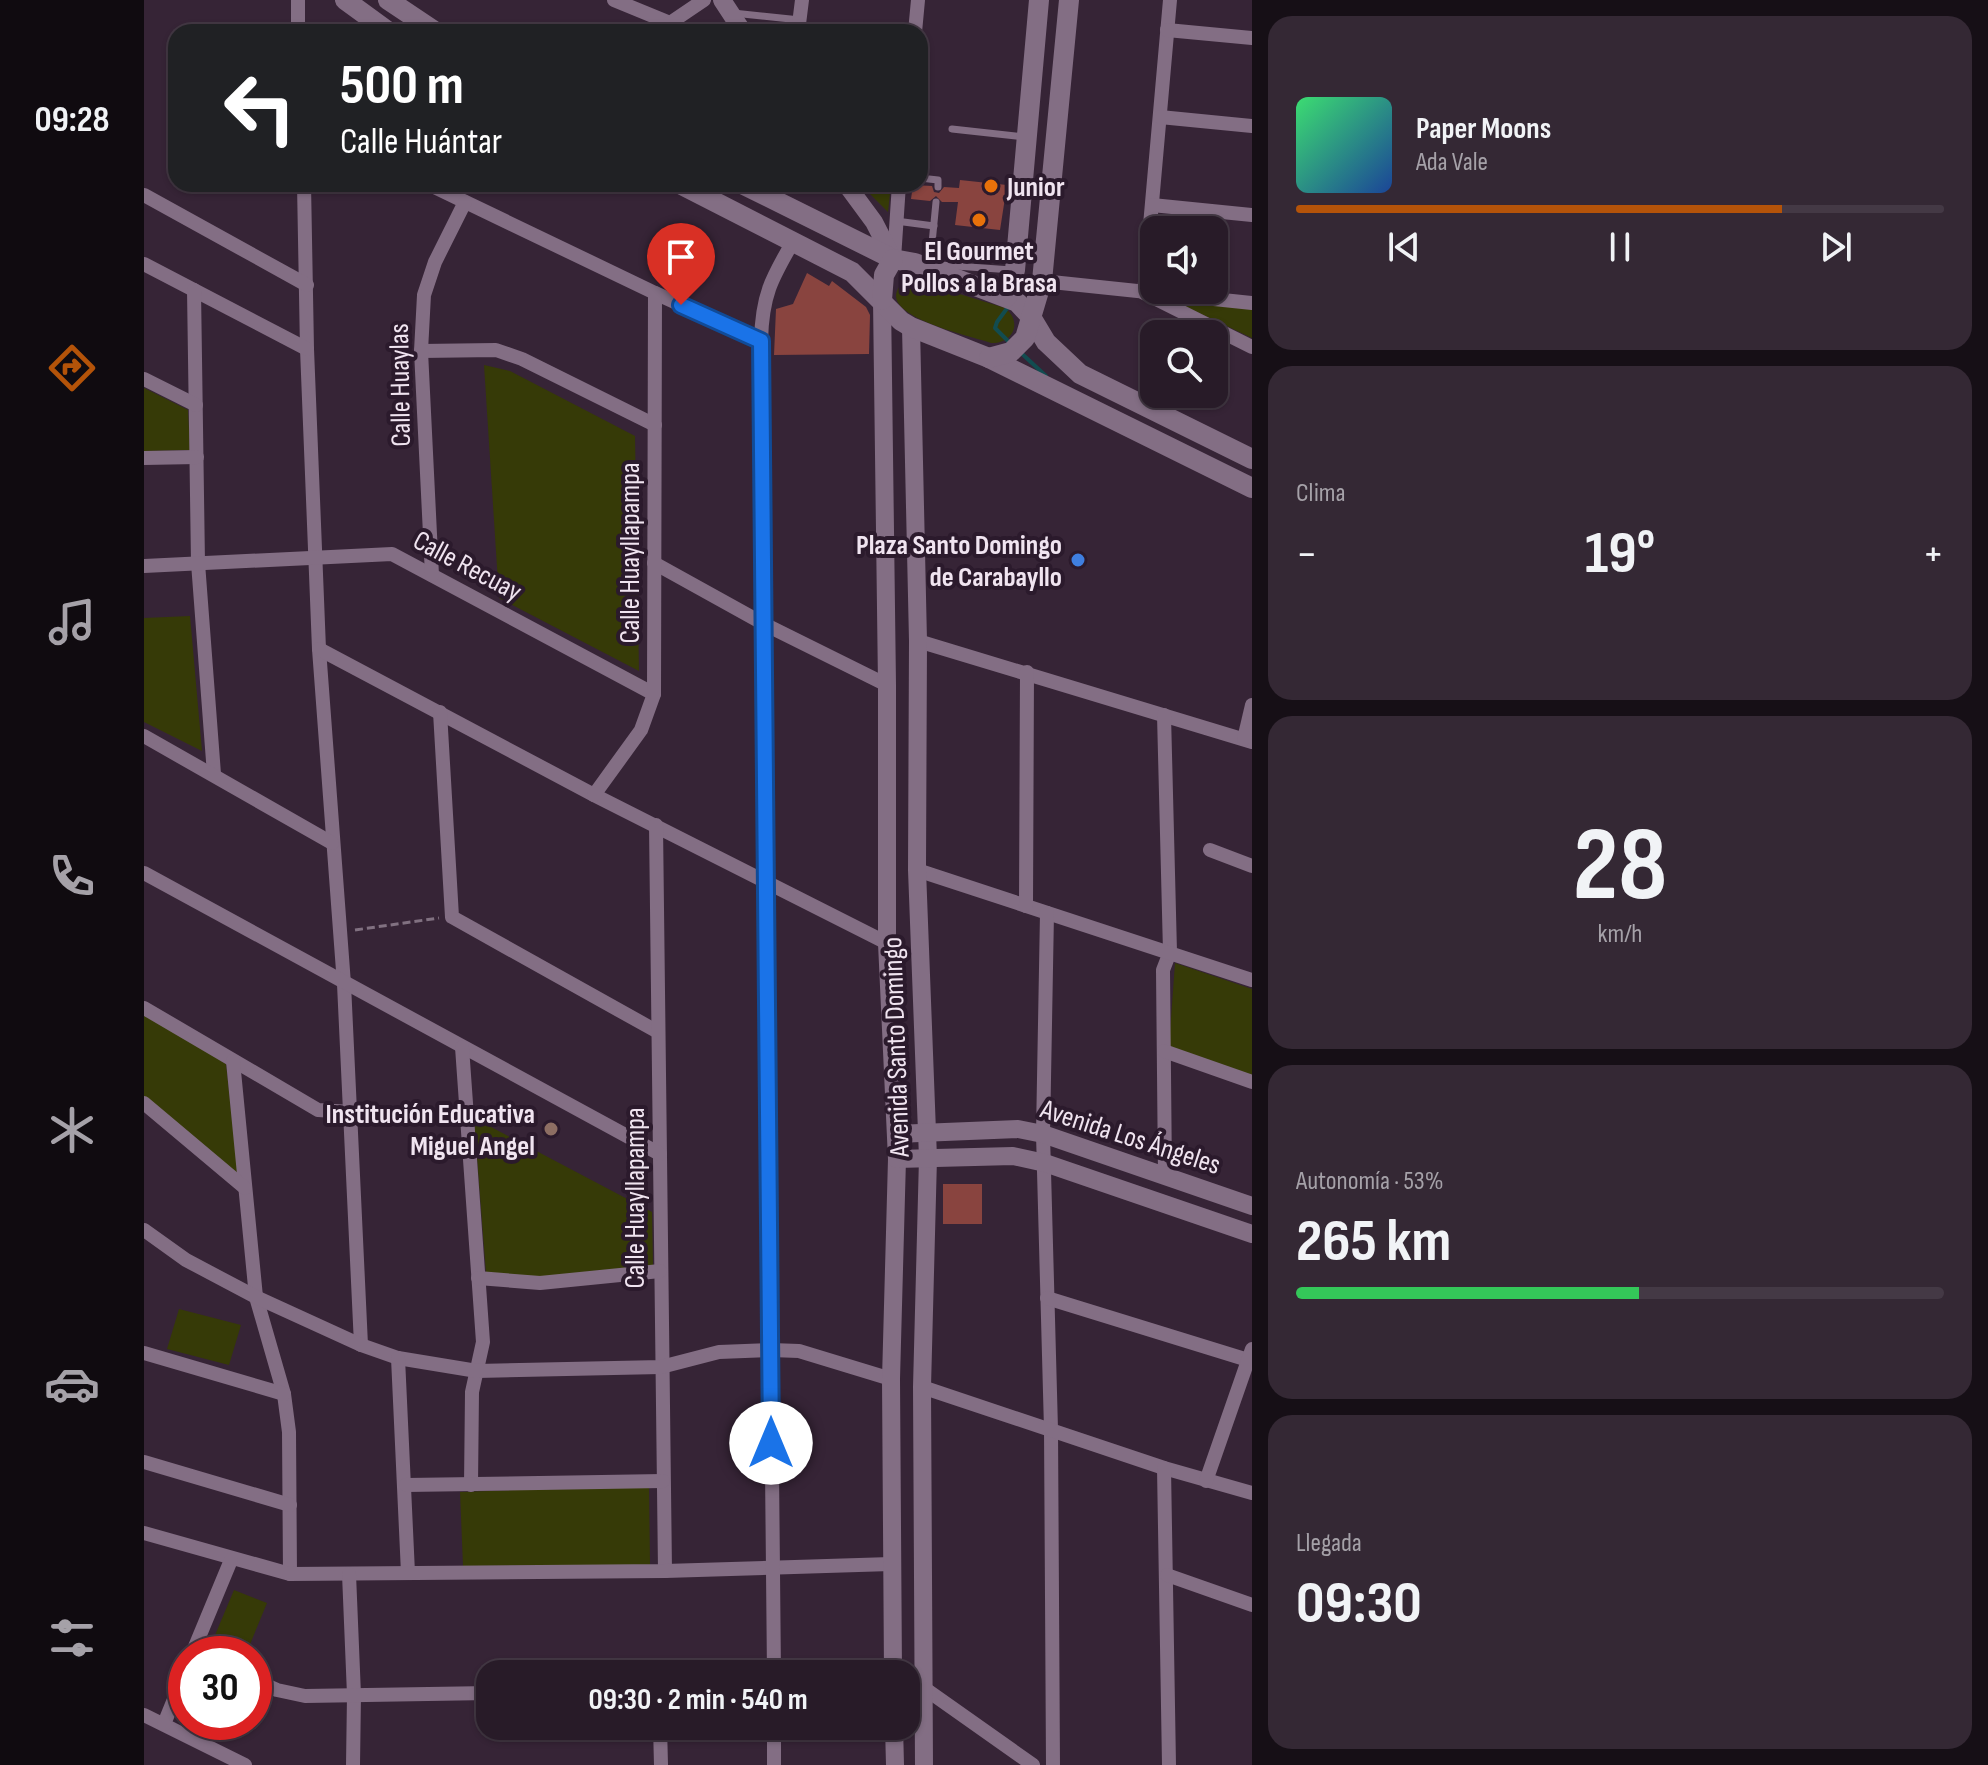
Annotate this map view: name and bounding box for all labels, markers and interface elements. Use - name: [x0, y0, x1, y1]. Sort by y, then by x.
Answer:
- text: 500 m: [340, 53, 464, 120]
- icon: left: [208, 56, 312, 160]
- text: 09:28: [35, 99, 110, 142]
- text: Paper Moons: [1416, 111, 1551, 147]
- text: Calle Huántar: [340, 121, 502, 164]
- text: Ada Vale: [1416, 147, 1488, 178]
- place label: Junior: [1006, 171, 1065, 204]
- marker: Junior: [982, 177, 1000, 195]
- marker: El Gourmet Pollos a la Brasa: [970, 211, 988, 229]
- map controls: [1140, 216, 1228, 408]
- button: sound: [1140, 216, 1228, 304]
- pin: [647, 223, 715, 305]
- icon: previous: [1382, 225, 1426, 269]
- icon: pause: [1598, 225, 1642, 269]
- icon: next: [1814, 225, 1858, 269]
- icon: arrive: [659, 235, 703, 279]
- place label: El Gourmet Pollos a la Brasa: [901, 235, 1057, 300]
- button: search: [1140, 320, 1228, 408]
- street label: Calle Huaylas: [383, 323, 418, 447]
- icon: directions: [44, 340, 100, 396]
- street label: Calle Huayllapampa: [614, 462, 647, 644]
- text: Clima: [1296, 478, 1346, 509]
- text: 19°: [1585, 518, 1655, 590]
- street label: Calle Recuay: [407, 524, 527, 609]
- text: −: [1296, 528, 1318, 581]
- text: +: [1922, 528, 1944, 581]
- place label: Plaza Santo Domingo de Carabayllo: [856, 529, 1062, 594]
- marker: Plaza Santo Domingo de Carabayllo: [1069, 551, 1087, 569]
- icon: music: [44, 594, 100, 650]
- text: 28: [1573, 804, 1667, 929]
- icon: phone: [44, 848, 100, 904]
- text: km/h: [1598, 919, 1642, 950]
- street label: Avenida Santo Domingo: [876, 936, 917, 1159]
- street label: Avenida Los Ángeles: [1036, 1093, 1225, 1182]
- place label: Institución Educativa Miguel Angel: [325, 1098, 535, 1163]
- icon: climate: [44, 1102, 100, 1158]
- street label: Calle Huayllapampa: [619, 1107, 652, 1289]
- marker: Institución Educativa Miguel Angel: [542, 1120, 560, 1138]
- text: Autonomía · 53%: [1296, 1166, 1444, 1197]
- text: 265 km: [1296, 1206, 1451, 1278]
- icon: car: [44, 1356, 100, 1412]
- position arrow: [729, 1401, 813, 1485]
- text: Llegada: [1296, 1528, 1362, 1559]
- text: 09:30: [1296, 1568, 1422, 1640]
- icon: filters: [44, 1610, 100, 1666]
- speed limit sign: 30: [168, 1636, 272, 1740]
- text: 09:30 · 2 min · 540 m: [588, 1682, 808, 1718]

